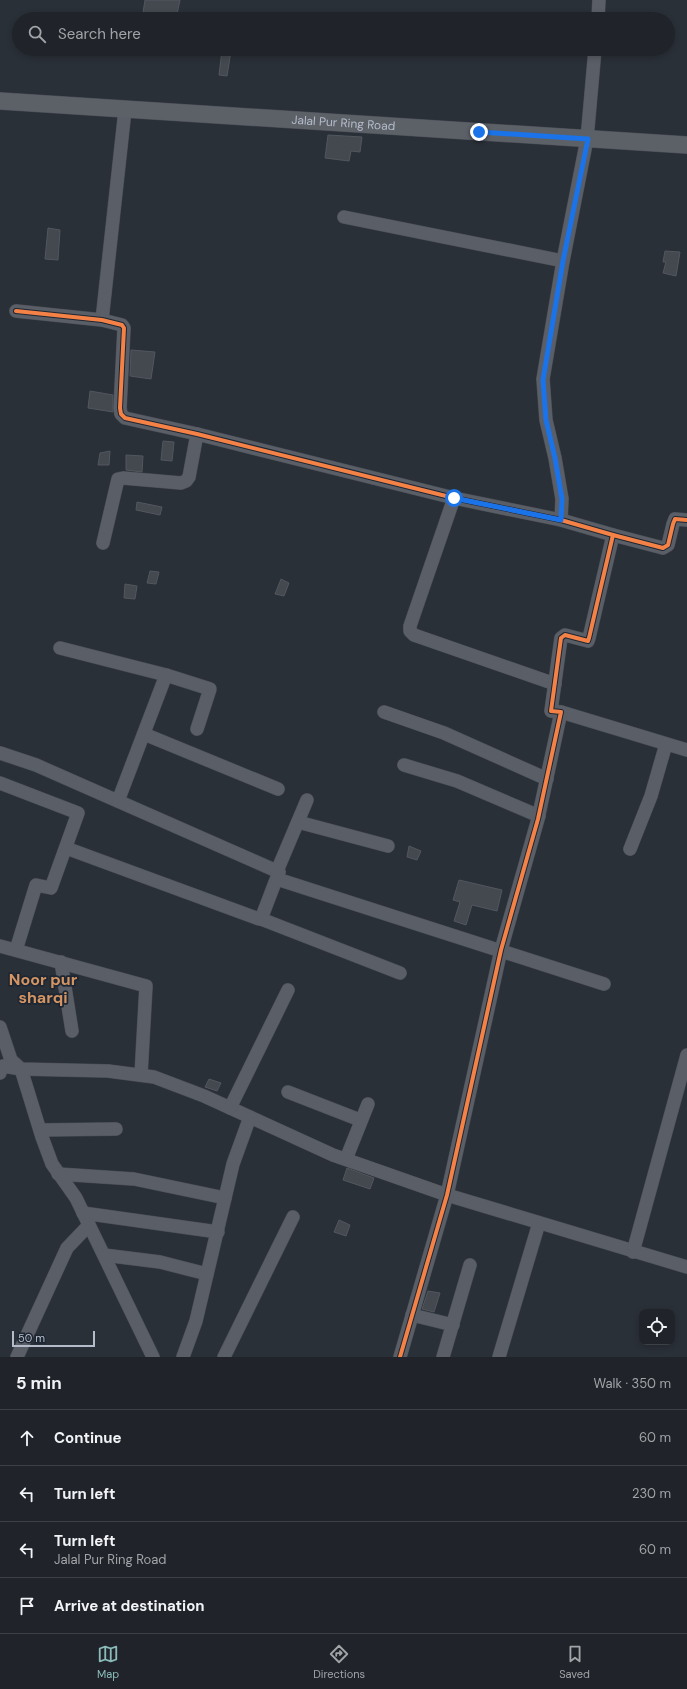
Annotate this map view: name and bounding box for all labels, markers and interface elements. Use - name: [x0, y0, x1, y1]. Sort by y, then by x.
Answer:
- search box: [12, 12, 675, 56]
- icon: search: [26, 23, 48, 45]
- text: Search here: [58, 24, 141, 44]
- street label: Jalal Pur Ring Road: [291, 112, 396, 134]
- route end: [470, 123, 488, 141]
- route start: [445, 489, 463, 507]
- district label: Noor pur sharqi: [9, 969, 78, 1008]
- map controls: [639, 1309, 675, 1345]
- button: locate: [639, 1309, 675, 1345]
- scale bar: [12, 1329, 95, 1348]
- text: 50 m: [18, 1331, 45, 1345]
- text: 5 min: [16, 1372, 62, 1394]
- text: Walk · 350 m: [593, 1375, 671, 1392]
- icon: ahead: [16, 1427, 38, 1449]
- text: Continue: [54, 1428, 122, 1448]
- text: 60 m: [639, 1429, 671, 1446]
- icon: left: [16, 1483, 38, 1505]
- text: Turn left: [54, 1484, 115, 1504]
- text: 230 m: [632, 1485, 671, 1502]
- text: Turn left: [54, 1531, 115, 1551]
- icon: left: [16, 1539, 38, 1561]
- text: 60 m: [639, 1541, 671, 1558]
- text: Jalal Pur Ring Road: [54, 1551, 166, 1568]
- icon: arrive: [16, 1595, 38, 1617]
- text: Arrive at destination: [54, 1596, 205, 1616]
- tab: Map: [97, 1643, 119, 1681]
- tab: Directions: [313, 1643, 365, 1681]
- tab: Saved: [559, 1643, 590, 1681]

